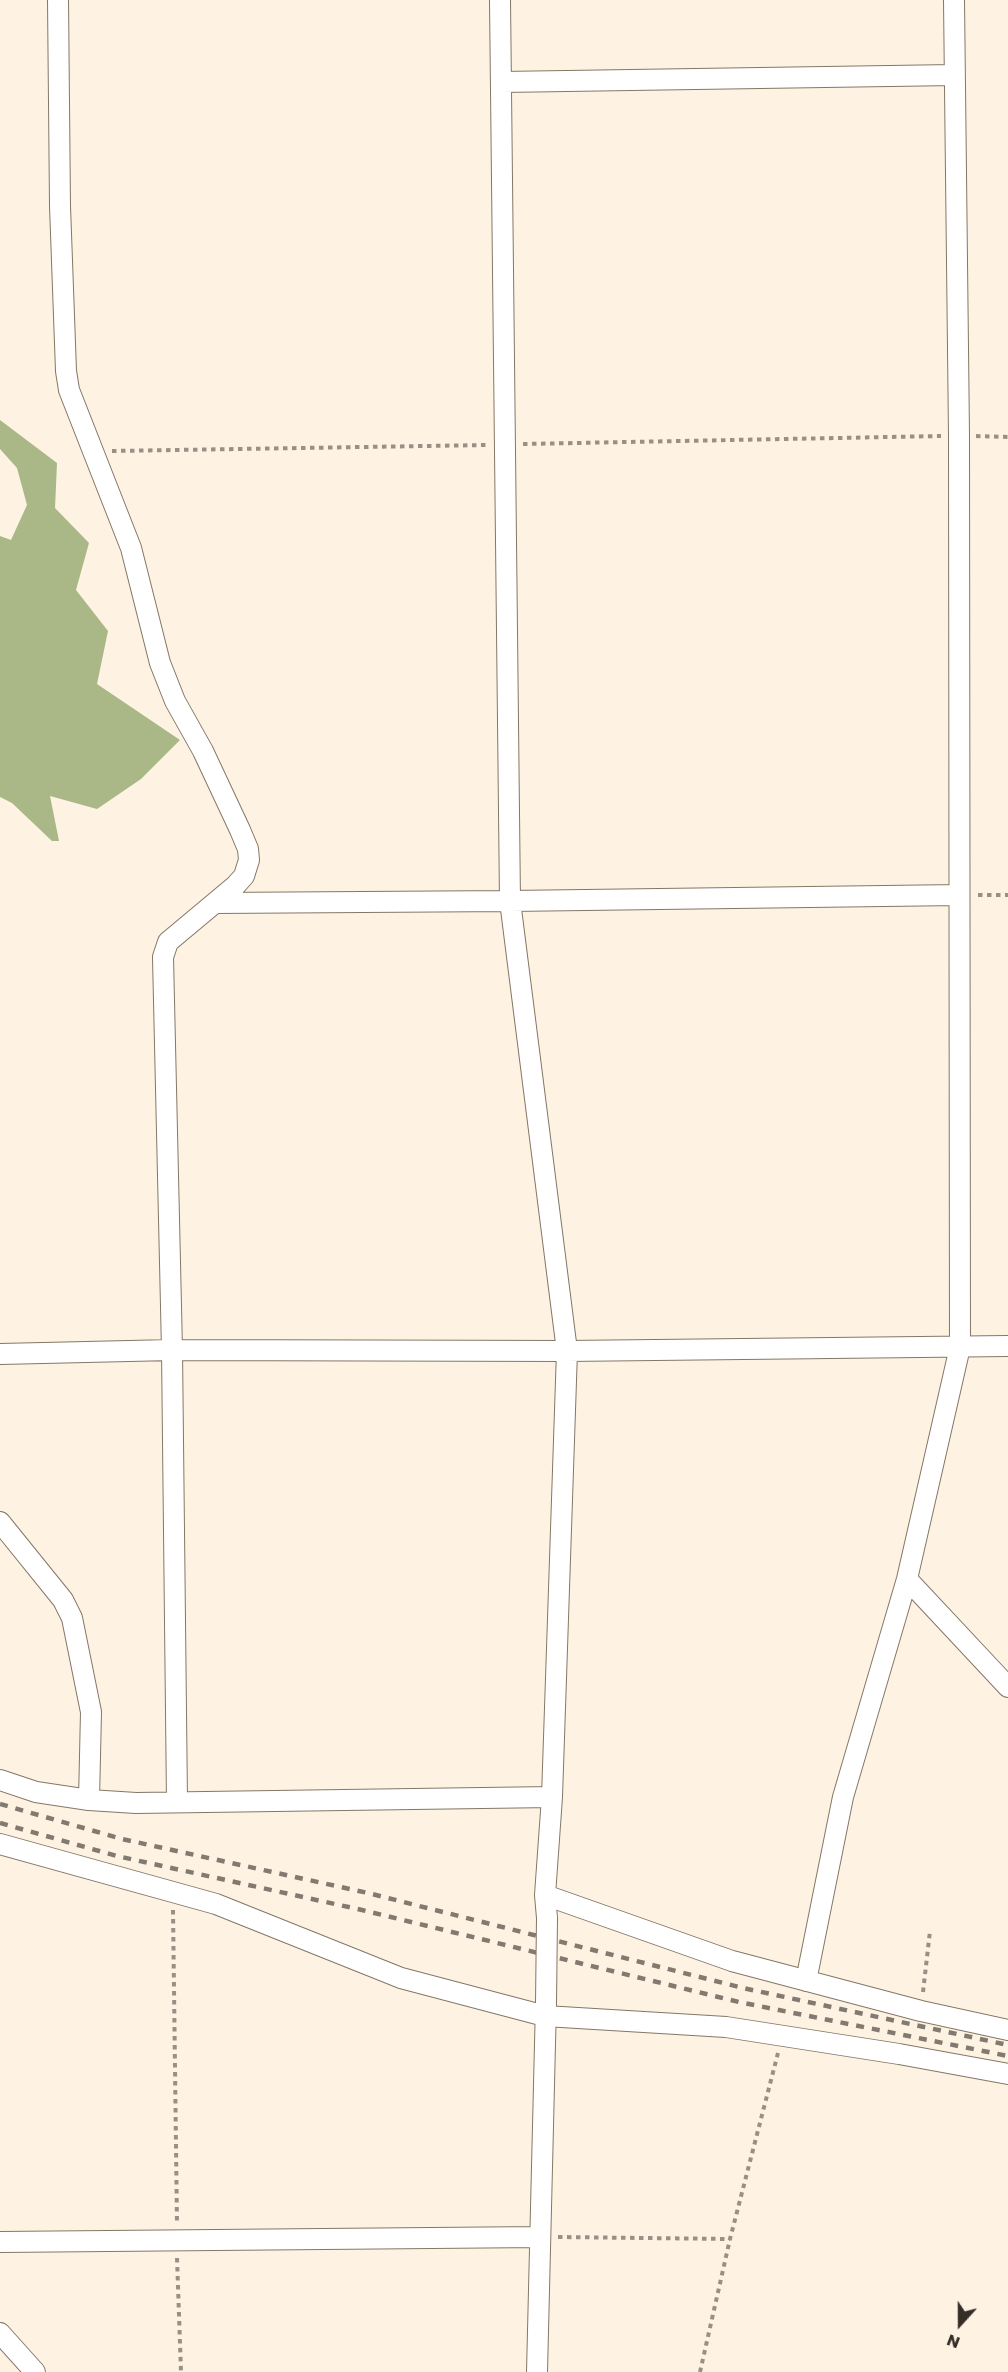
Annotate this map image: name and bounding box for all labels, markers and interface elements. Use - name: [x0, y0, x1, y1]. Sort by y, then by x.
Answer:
- north arrow: [930, 2294, 990, 2354]
- text: N: [944, 2328, 963, 2354]

